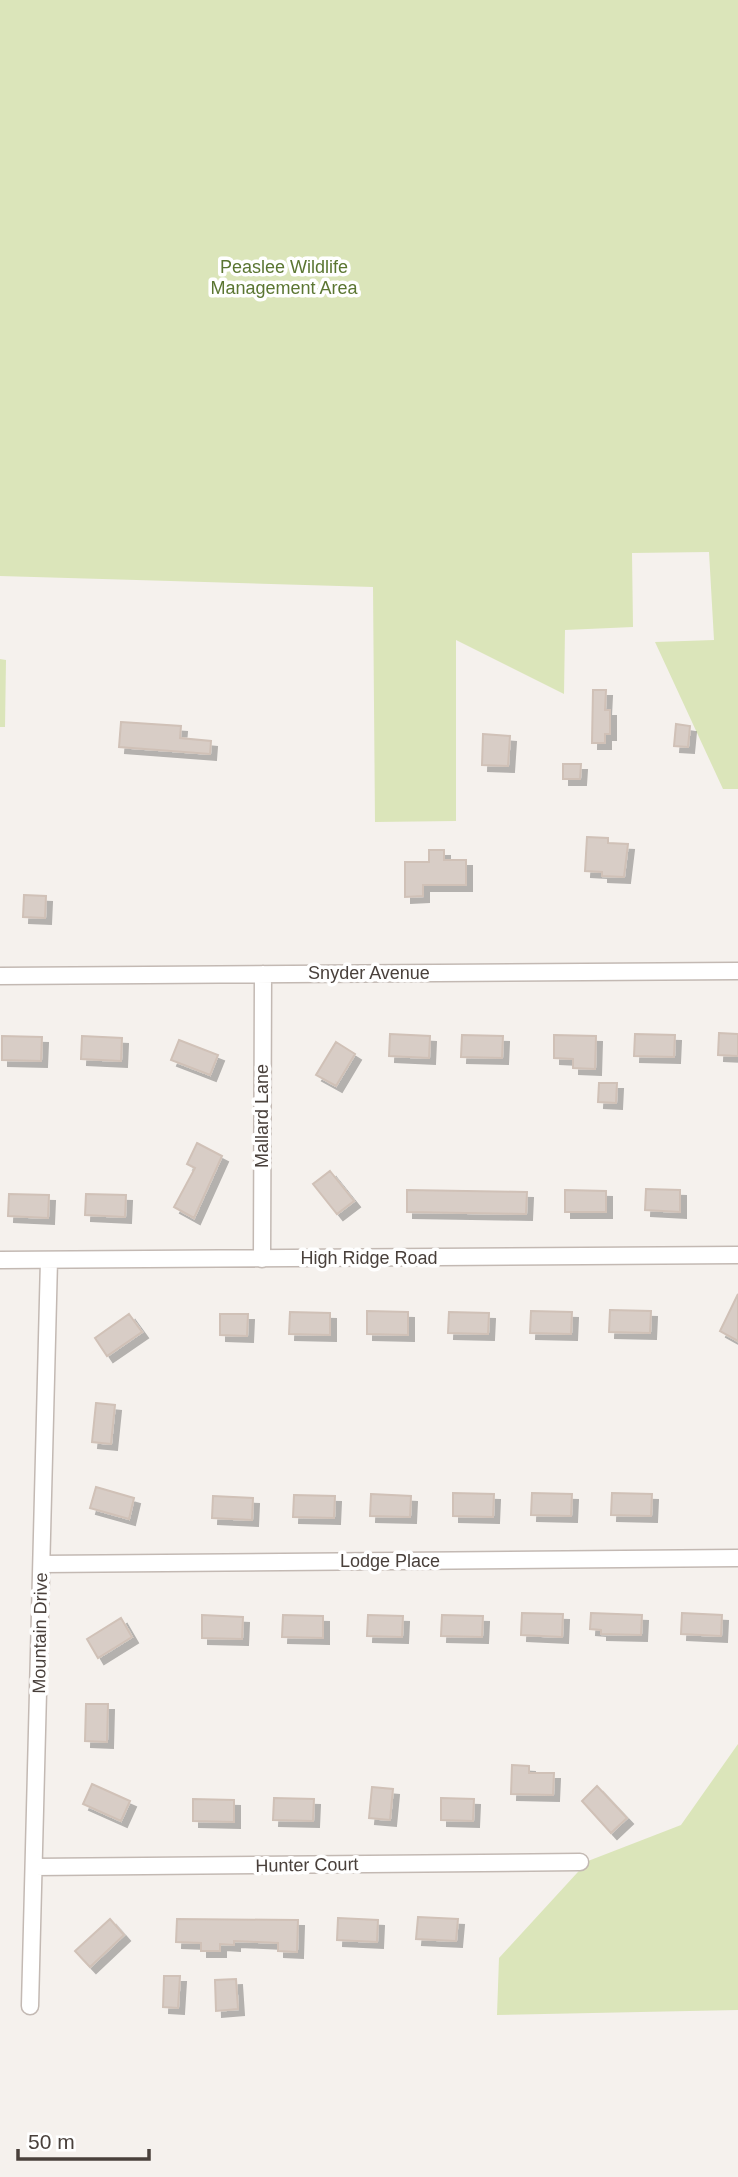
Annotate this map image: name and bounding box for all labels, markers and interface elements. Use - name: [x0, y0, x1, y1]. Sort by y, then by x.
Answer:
- park label: Peaslee Wildlife Management Area: [210, 257, 359, 298]
- street label: Snyder Avenue: [308, 963, 430, 983]
- street label: Mallard Lane: [252, 1064, 272, 1168]
- street label: High Ridge Road: [300, 1248, 438, 1268]
- street label: Lodge Place: [340, 1551, 440, 1571]
- street label: Mountain Drive: [29, 1572, 51, 1694]
- street label: Hunter Court: [255, 1854, 359, 1876]
- scale bar: [18, 2118, 149, 2162]
- text: 50 m: [28, 2130, 75, 2153]

